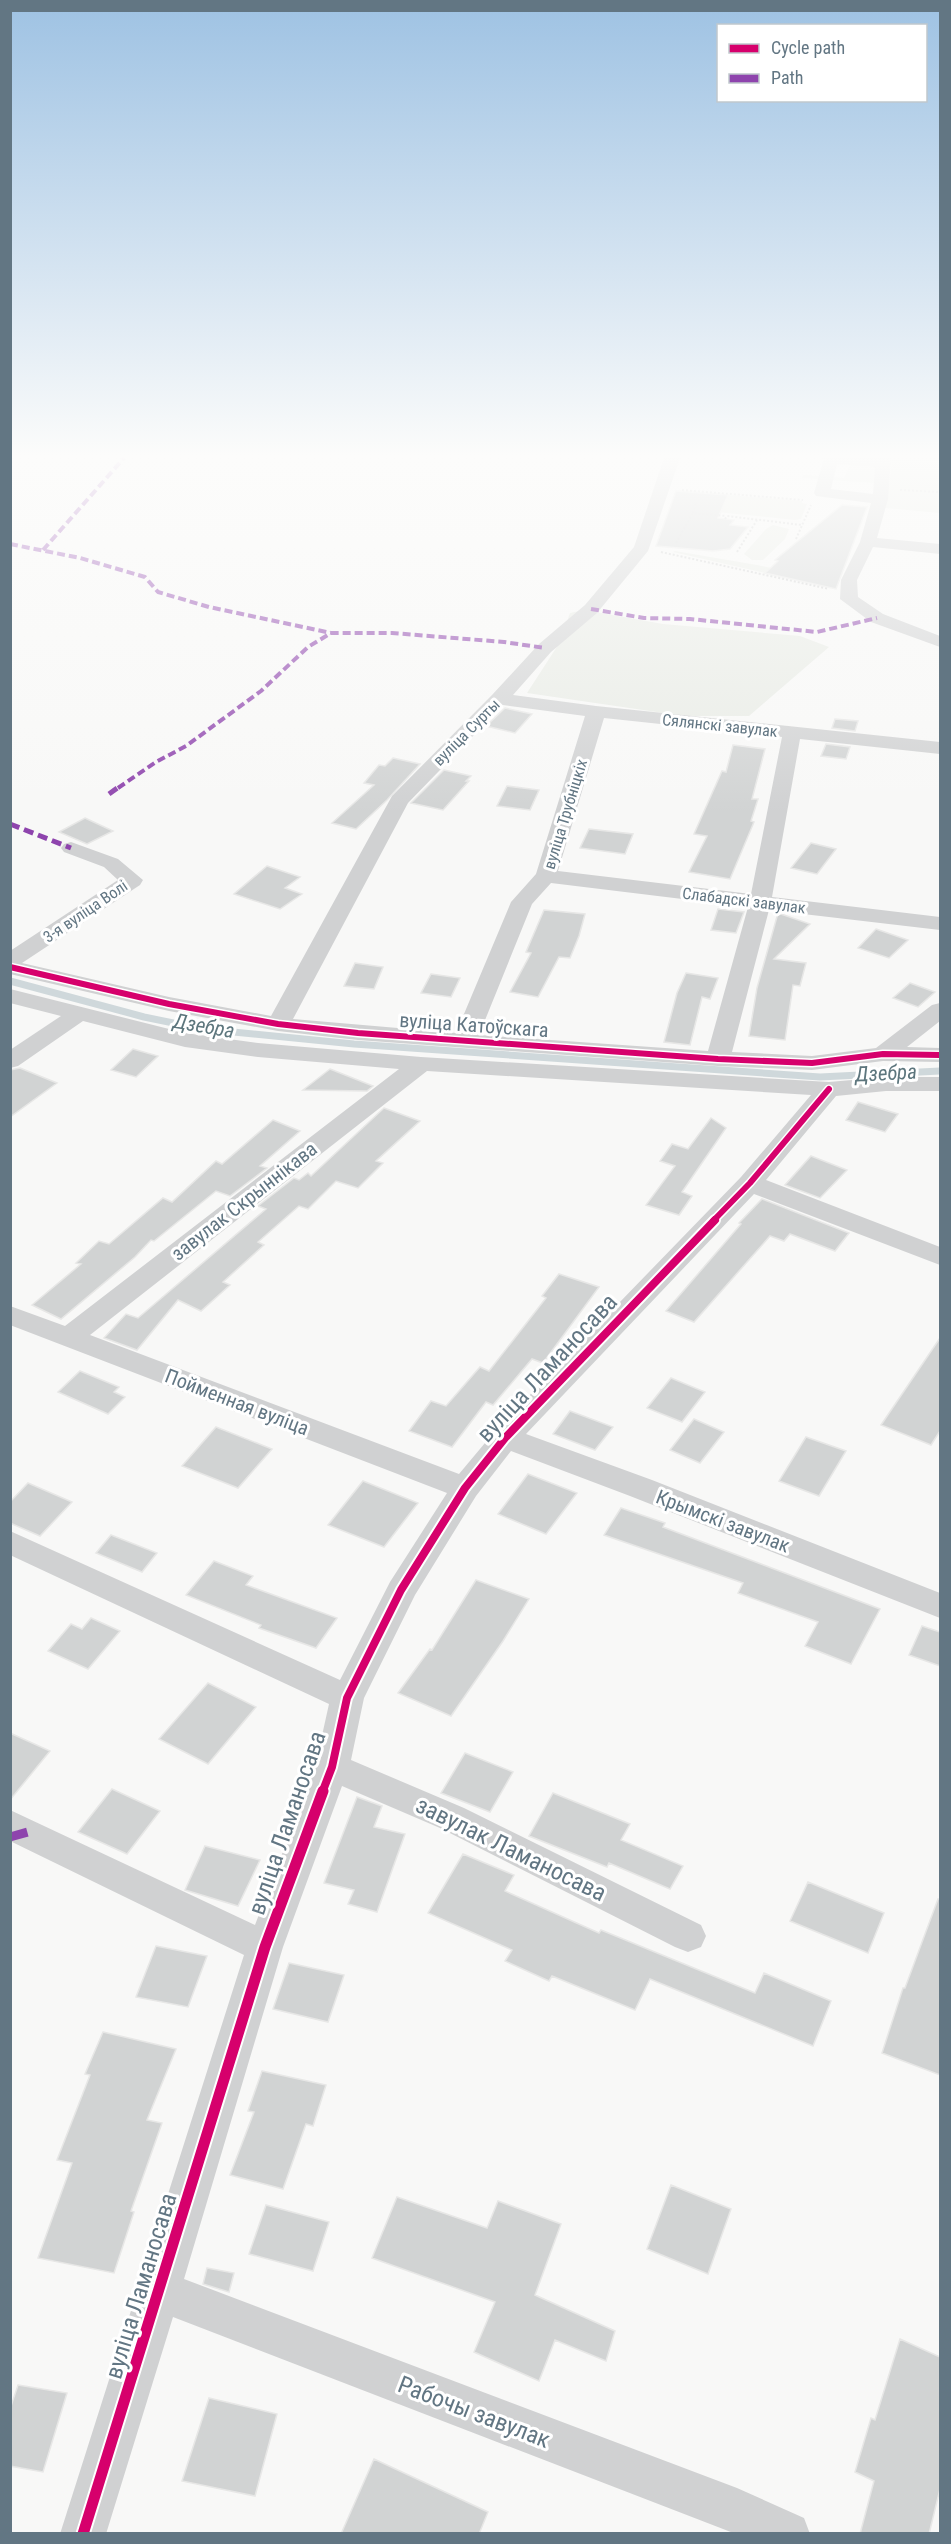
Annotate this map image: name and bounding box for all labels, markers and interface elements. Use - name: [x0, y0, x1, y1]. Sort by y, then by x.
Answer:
- legend: [717, 24, 927, 102]
- text: Cycle path: [771, 37, 845, 58]
- text: Path: [771, 67, 804, 88]
- street label: вуліца Сурты: [429, 695, 504, 770]
- street label: Сялянскі завулак: [661, 710, 779, 741]
- street label: вуліца Трубніцкіх: [540, 757, 591, 871]
- street label: 3-я вуліца Волі: [40, 876, 131, 947]
- street label: Слабадскі завулак: [681, 884, 807, 918]
- water label: Дзебра: [170, 1008, 236, 1043]
- street label: вуліца Катоўскага: [399, 1008, 549, 1042]
- water label: Дзебра: [853, 1059, 917, 1087]
- street label: завулак Скрыннікава: [166, 1137, 322, 1265]
- street label: вуліца Ламаносава: [471, 1288, 623, 1448]
- street label: Пойменная вуліца: [162, 1364, 312, 1440]
- street label: Крымскі завулак: [653, 1484, 794, 1558]
- street label: вуліца Ламаносава: [242, 1727, 332, 1919]
- street label: завулак Ламаносава: [411, 1791, 611, 1907]
- street label: вуліца Ламаносава: [99, 2190, 183, 2382]
- street label: Рабочы завулак: [394, 2370, 554, 2454]

